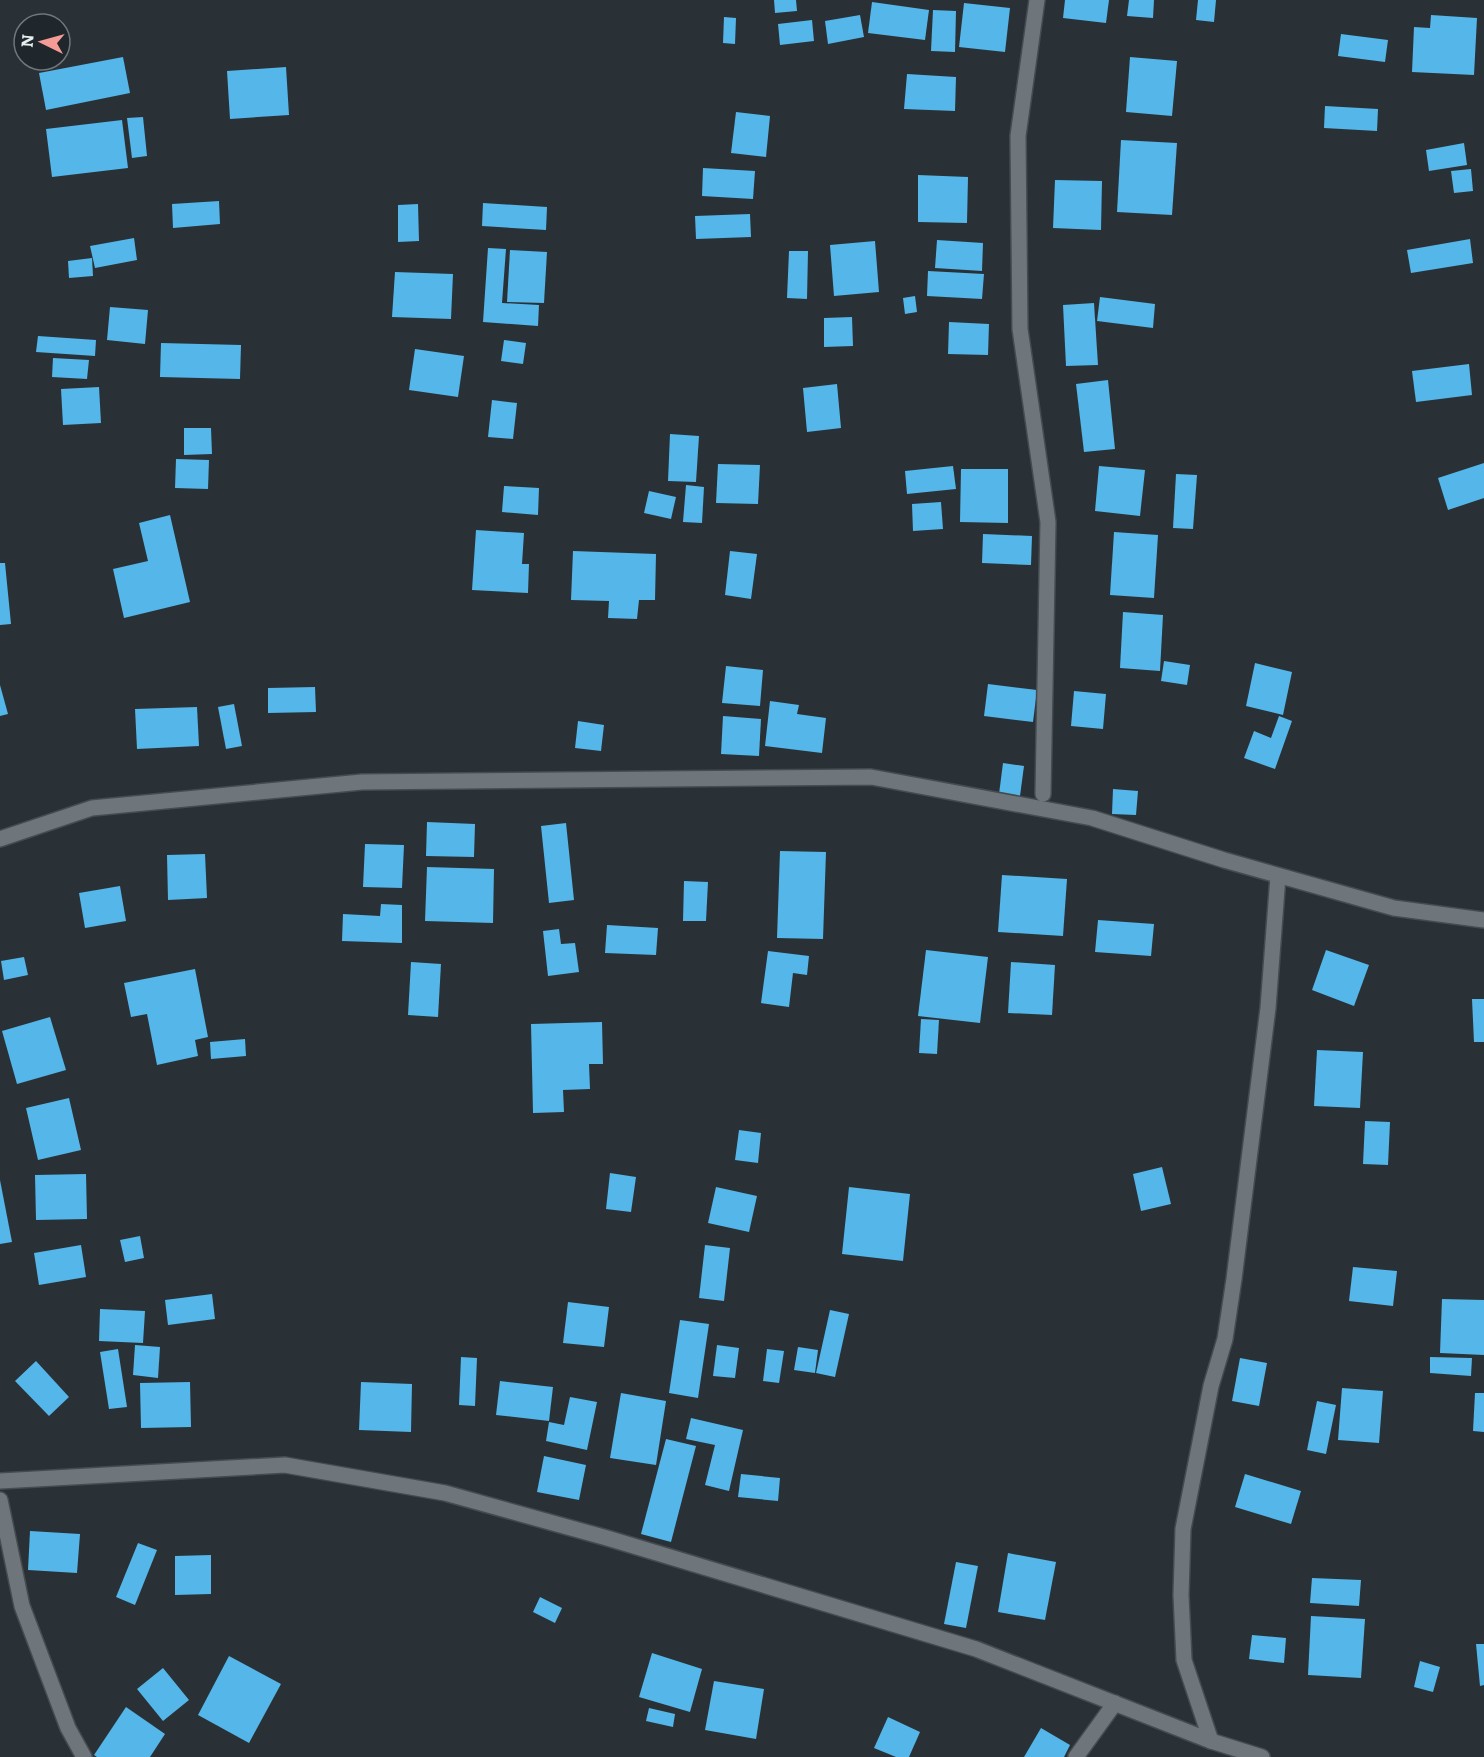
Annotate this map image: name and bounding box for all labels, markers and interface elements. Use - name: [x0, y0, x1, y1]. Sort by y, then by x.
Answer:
- north arrow: [12, 12, 72, 72]
- text: N: [14, 33, 39, 48]

